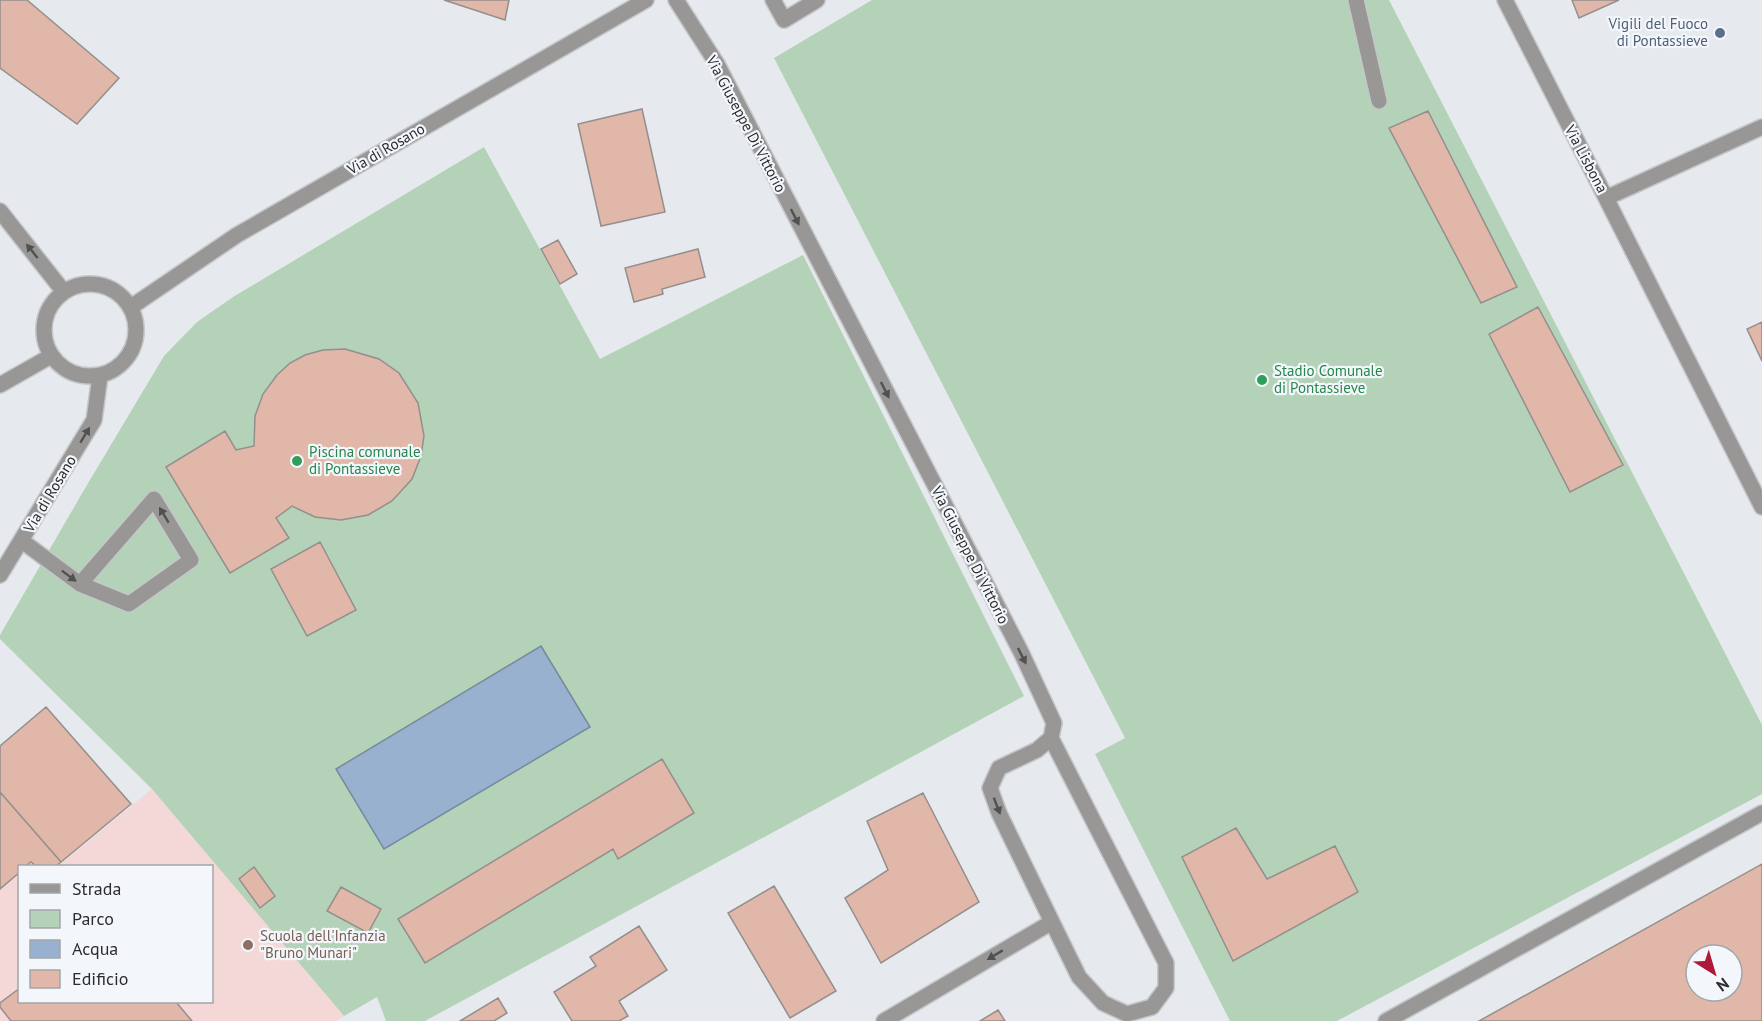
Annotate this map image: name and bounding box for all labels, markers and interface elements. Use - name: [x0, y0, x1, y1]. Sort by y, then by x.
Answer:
- place label: Vigili del Fuoco di Pontassieve: [1608, 14, 1708, 50]
- marker: Vigili del Fuoco di Pontassieve: [1713, 26, 1727, 40]
- street label: Via Giuseppe Di Vittorio: [702, 51, 791, 195]
- street label: Via di Rosano: [343, 119, 428, 179]
- street label: Via Lisbona: [1560, 121, 1612, 196]
- one-way arrow: [790, 208, 800, 225]
- one-way arrow: [26, 244, 39, 259]
- place label: Stadio Comunale di Pontassieve: [1274, 361, 1383, 397]
- marker: Stadio Comunale di Pontassieve: [1255, 373, 1269, 387]
- one-way arrow: [880, 381, 890, 398]
- one-way arrow: [79, 427, 90, 443]
- place label: Piscina comunale di Pontassieve: [309, 442, 421, 478]
- street label: Via di Rosano: [19, 452, 80, 536]
- marker: Piscina comunale di Pontassieve: [290, 454, 304, 468]
- street label: Via Giuseppe Di Vittorio: [927, 482, 1013, 627]
- one-way arrow: [158, 507, 169, 523]
- one-way arrow: [60, 570, 76, 582]
- one-way arrow: [1018, 648, 1027, 665]
- one-way arrow: [992, 797, 1002, 815]
- legend: [18, 865, 213, 1003]
- text: Strada: [72, 877, 121, 900]
- text: Parco: [72, 907, 114, 930]
- place label: Scuola dell'Infanzia "Bruno Munari": [260, 926, 386, 962]
- text: Acqua: [72, 937, 118, 960]
- marker: Scuola dell'Infanzia "Bruno Munari": [241, 938, 255, 952]
- north arrow: [1684, 943, 1744, 1003]
- one-way arrow: [987, 950, 1003, 961]
- text: Edificio: [72, 967, 128, 990]
- text: N: [1713, 974, 1733, 996]

